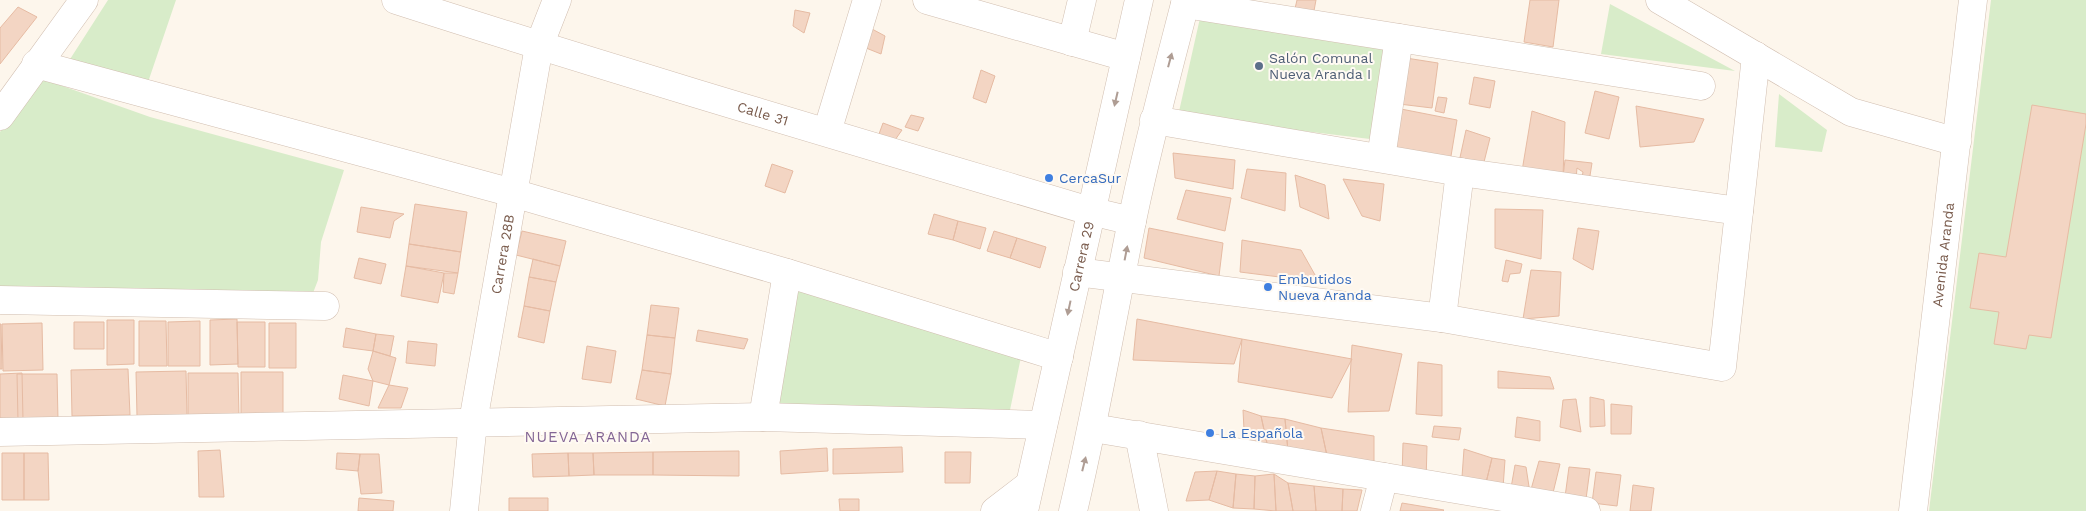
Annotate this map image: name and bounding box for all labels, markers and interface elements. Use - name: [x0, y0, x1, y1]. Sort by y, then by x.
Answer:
- place label: Salón Comunal Nueva Aranda I: [1269, 50, 1373, 82]
- one-way arrow: [1166, 53, 1174, 68]
- marker: Salón Comunal Nueva Aranda I: [1253, 60, 1265, 72]
- one-way arrow: [1112, 91, 1120, 106]
- street label: Calle 31: [735, 98, 790, 129]
- place label: CercaSur: [1059, 170, 1121, 186]
- marker: CercaSur: [1043, 172, 1055, 184]
- street label: Avenida Aranda: [1929, 201, 1957, 308]
- street label: Carrera 28B: [488, 213, 517, 295]
- street label: Carrera 29: [1066, 220, 1097, 293]
- one-way arrow: [1122, 245, 1130, 260]
- place label: Embutidos Nueva Aranda: [1278, 271, 1372, 303]
- marker: Embutidos Nueva Aranda: [1262, 281, 1274, 293]
- one-way arrow: [1065, 301, 1073, 316]
- place label: La Española: [1220, 425, 1303, 441]
- marker: La Española: [1204, 427, 1216, 439]
- district label: NUEVA ARANDA: [524, 428, 652, 446]
- one-way arrow: [1081, 456, 1089, 471]

